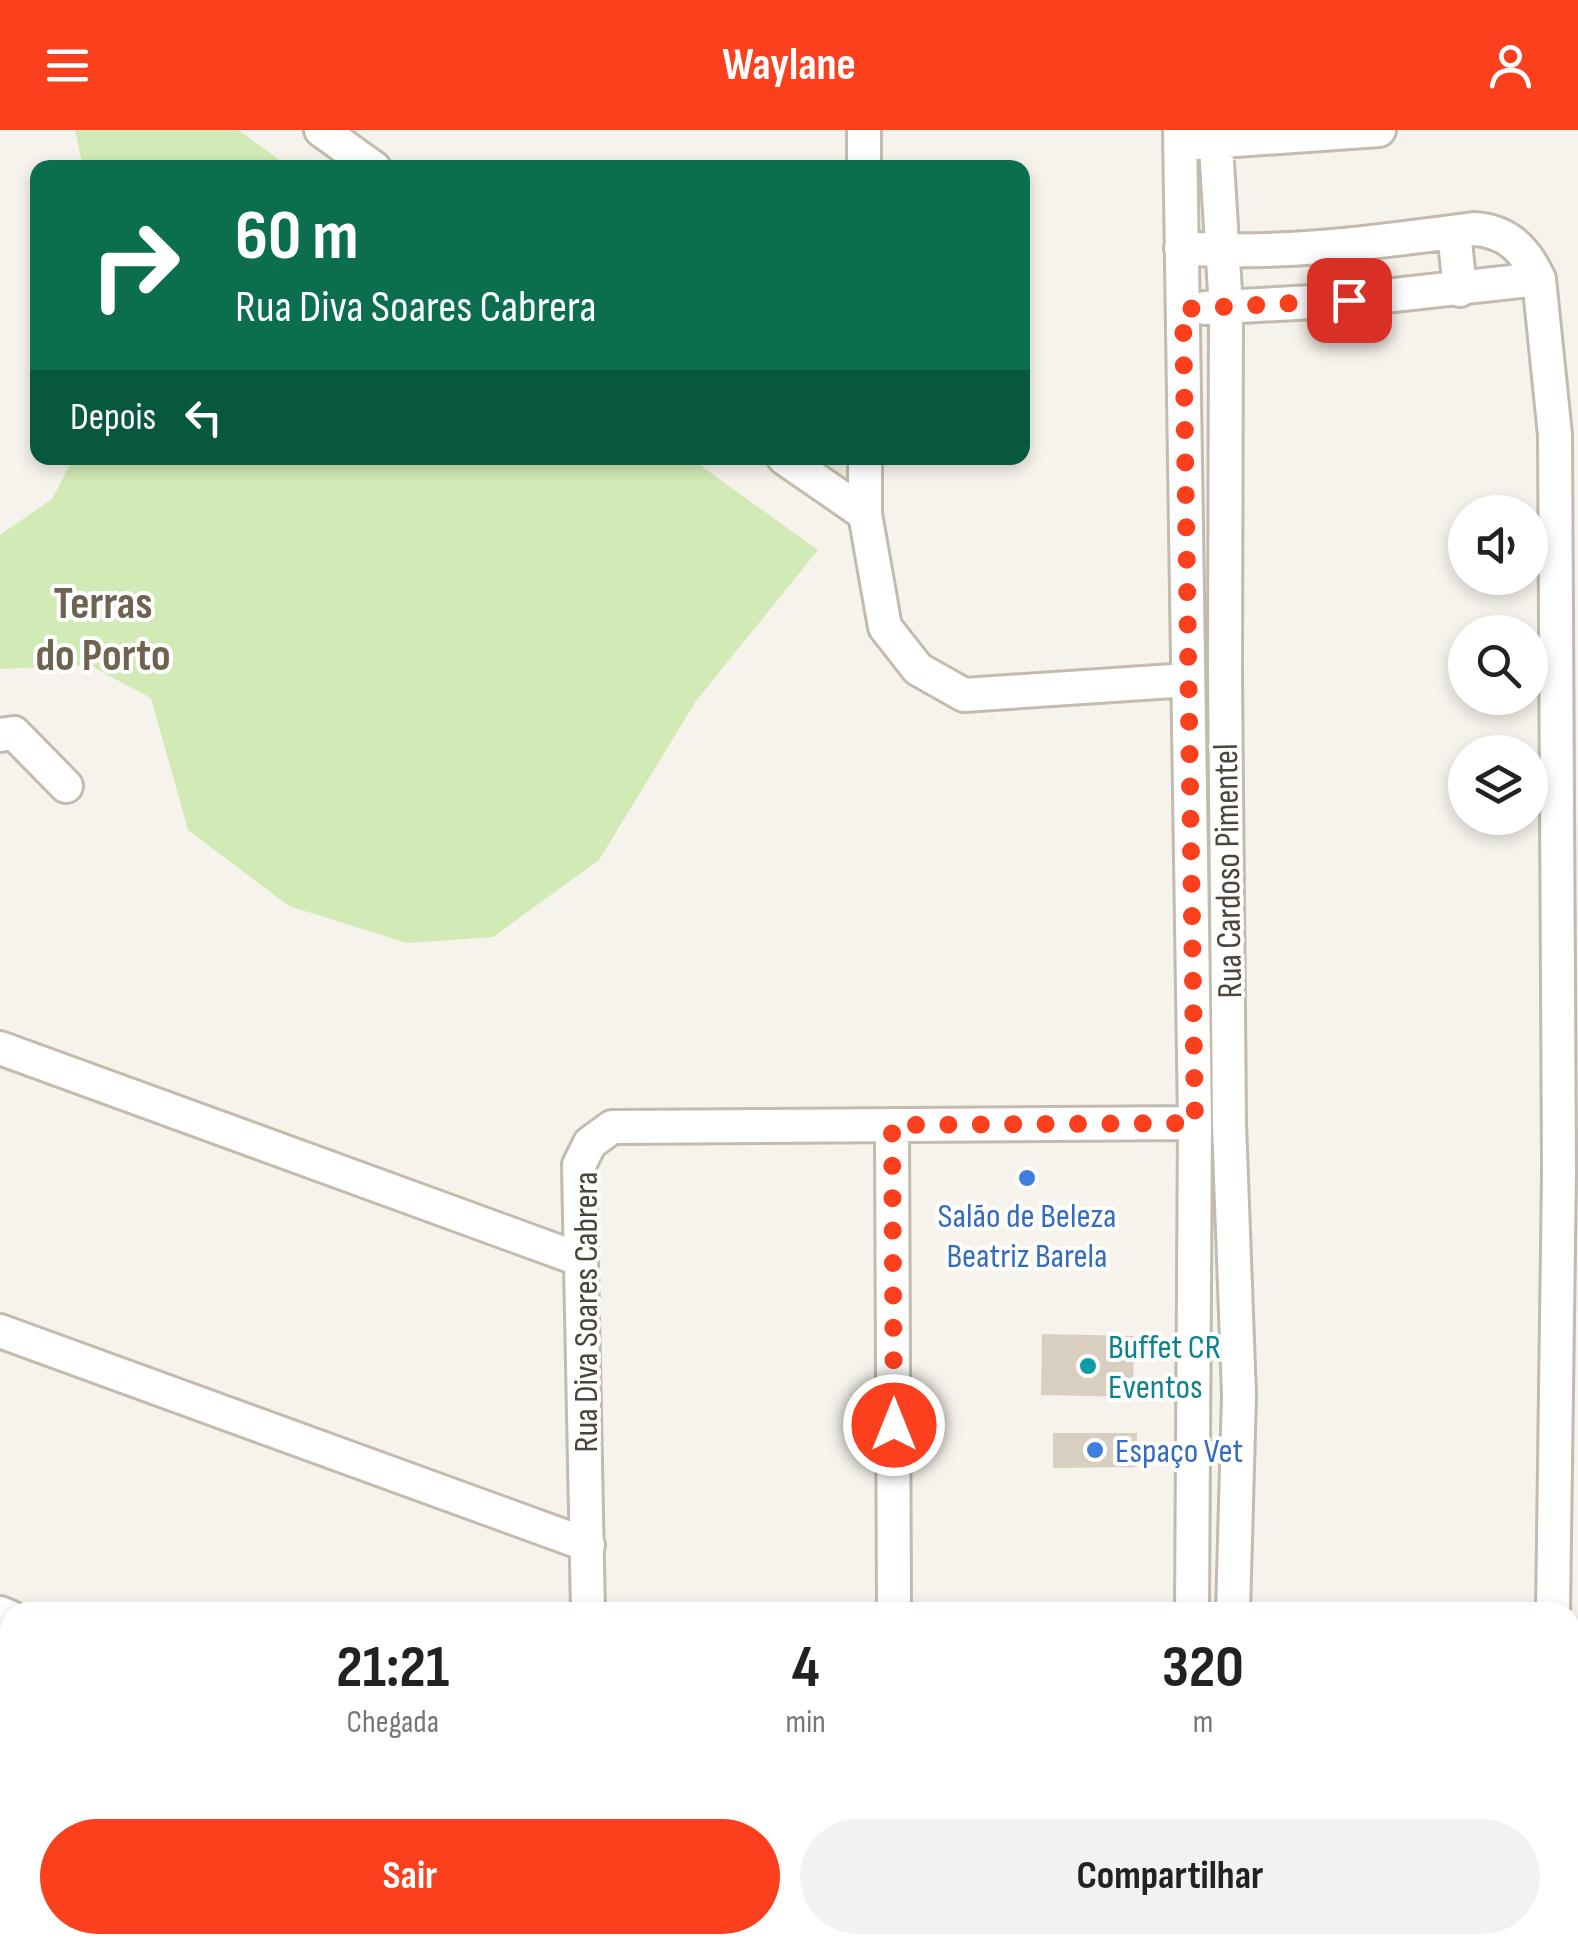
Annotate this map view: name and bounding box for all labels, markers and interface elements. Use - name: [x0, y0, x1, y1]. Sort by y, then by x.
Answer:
- icon: menu: [40, 38, 95, 93]
- text: Waylane: [722, 38, 856, 93]
- icon: person: [1483, 38, 1538, 93]
- text: 60 m: [235, 195, 359, 279]
- icon: right: [70, 200, 200, 330]
- pin: [1307, 258, 1392, 343]
- icon: arrive: [1322, 273, 1377, 328]
- text: Rua Diva Soares Cabrera: [235, 280, 597, 335]
- icon: left: [176, 390, 231, 445]
- text: Depois: [70, 395, 156, 440]
- map controls: [1448, 495, 1548, 835]
- button: sound: [1448, 495, 1548, 595]
- district label: Terras do Porto: [35, 577, 171, 684]
- button: search: [1448, 615, 1548, 715]
- button: layers: [1448, 735, 1548, 835]
- street label: Rua Cardoso Pimentel: [1205, 743, 1252, 999]
- marker: Salão de Beleza Beatriz Barela: [1016, 1167, 1038, 1189]
- street label: Rua Diva Soares Cabrera: [565, 1171, 608, 1453]
- place label: Salão de Beleza Beatriz Barela: [937, 1195, 1117, 1278]
- place label: Buffet CR Eventos: [1108, 1326, 1221, 1409]
- marker: Buffet CR Eventos: [1077, 1355, 1099, 1377]
- position arrow: [842, 1373, 946, 1477]
- place label: Espaço Vet: [1115, 1430, 1243, 1473]
- marker: Espaço Vet: [1084, 1439, 1106, 1461]
- text: 21:21: [336, 1632, 449, 1704]
- text: 4: [792, 1632, 820, 1704]
- text: 320: [1162, 1632, 1244, 1704]
- text: Chegada: [347, 1703, 439, 1742]
- text: min: [786, 1703, 826, 1742]
- text: m: [1193, 1703, 1213, 1742]
- button: Sair: [40, 1819, 780, 1934]
- button: Compartilhar: [800, 1819, 1540, 1934]

